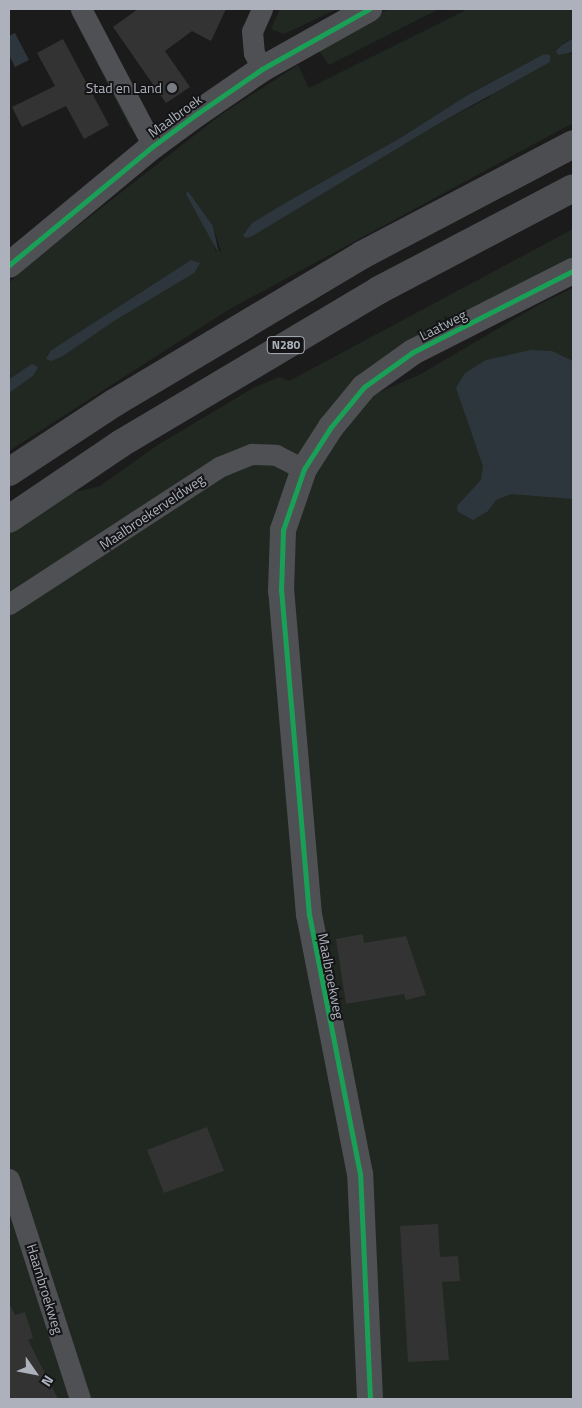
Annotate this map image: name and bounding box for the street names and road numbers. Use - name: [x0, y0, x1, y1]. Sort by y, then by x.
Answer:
- street label: Maalbroek: [145, 91, 205, 141]
- street label: Laatweg: [417, 306, 469, 344]
- road number: N280: [266, 336, 306, 354]
- street label: Maalbroekerveldweg: [96, 471, 208, 553]
- street label: Maalbroekweg: [314, 932, 348, 1020]
- street label: Haambroekweg: [23, 1242, 67, 1336]

